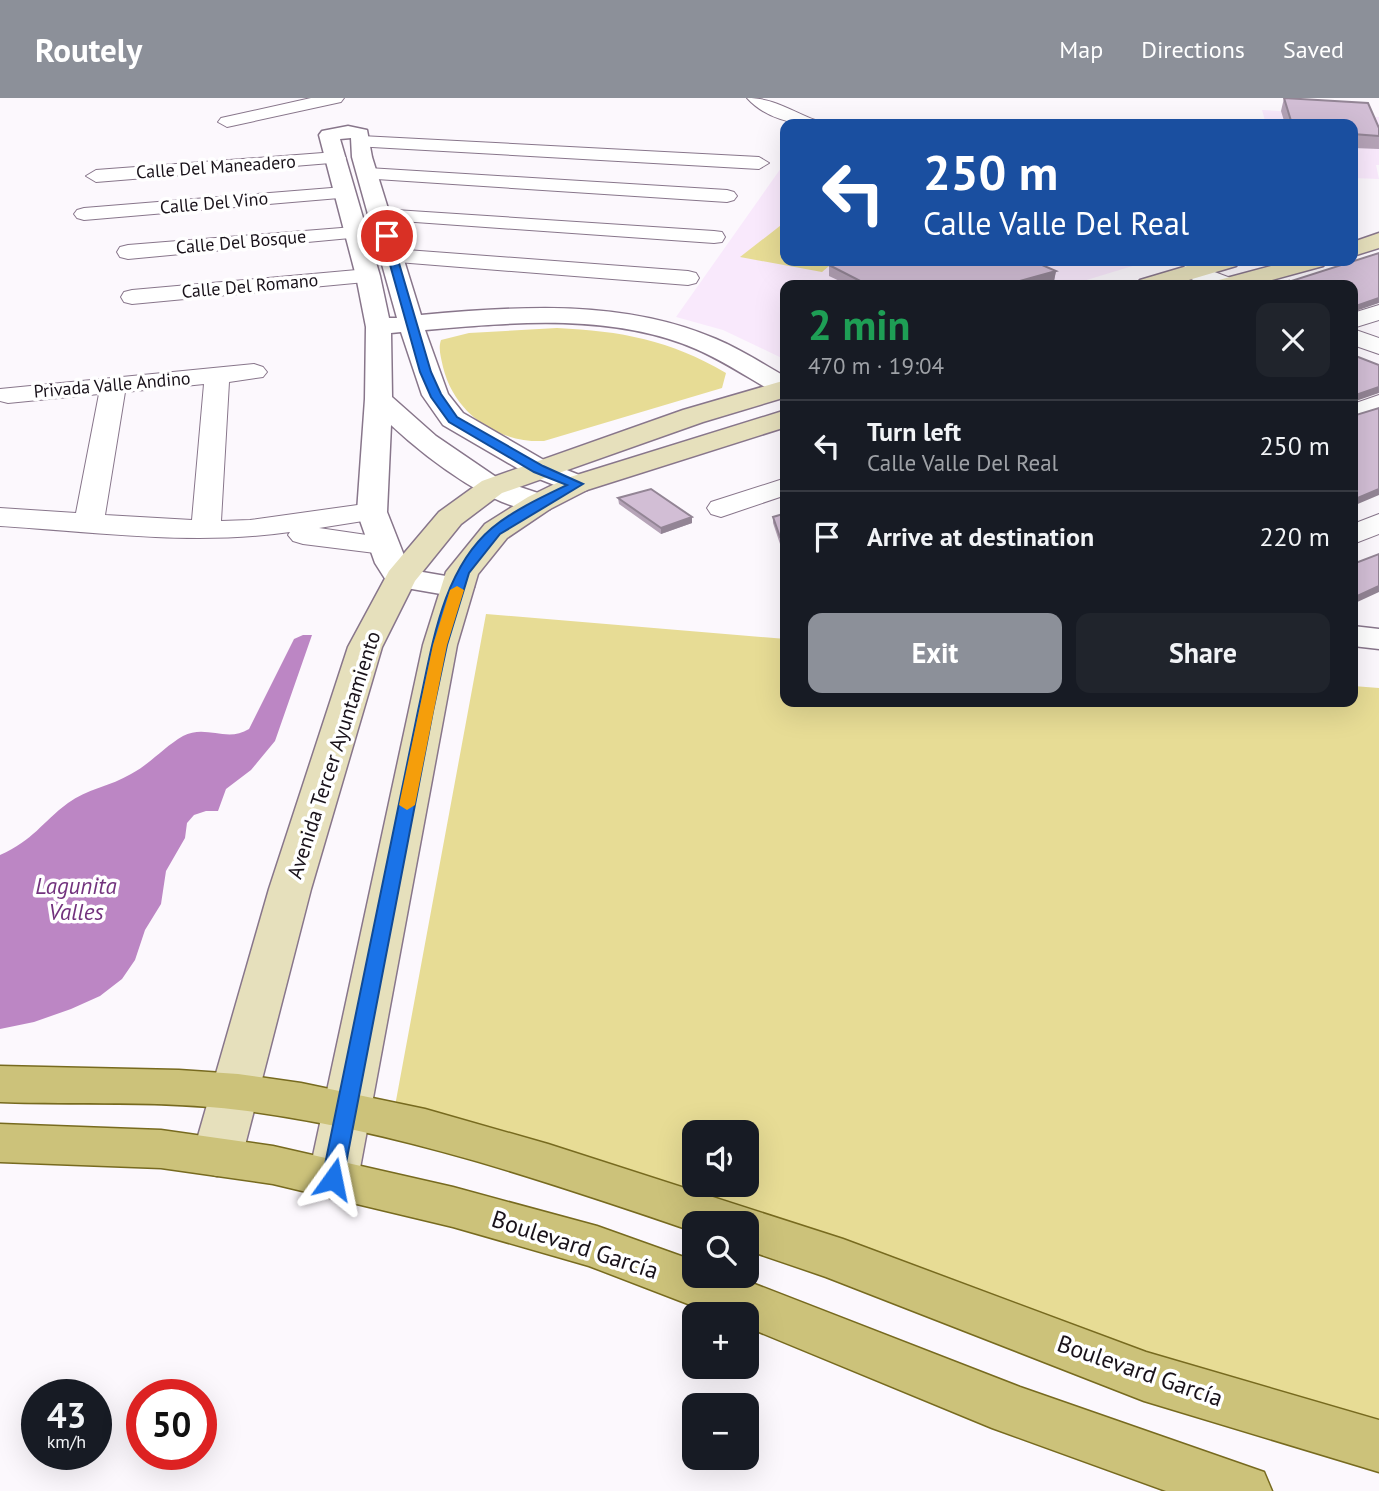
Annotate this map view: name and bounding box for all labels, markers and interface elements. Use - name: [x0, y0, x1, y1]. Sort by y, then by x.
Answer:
- text: Routely: [35, 28, 142, 71]
- text: Map: [1059, 34, 1103, 65]
- text: Directions: [1141, 34, 1245, 65]
- text: Saved: [1283, 34, 1344, 65]
- text: 250 m: [923, 140, 1058, 204]
- icon: left: [808, 147, 899, 238]
- street label: Calle Del Maneadero: [135, 149, 297, 184]
- street label: Calle Del Vino: [159, 186, 269, 219]
- text: Calle Valle Del Real: [923, 202, 1189, 244]
- pin: [357, 206, 417, 266]
- icon: arrive: [368, 217, 406, 255]
- street label: Calle Del Bosque: [175, 224, 307, 259]
- street label: Calle Del Romano: [181, 268, 319, 303]
- text: 2 min: [808, 297, 910, 352]
- button: close: [1256, 303, 1330, 377]
- text: 470 m · 19:04: [808, 351, 944, 380]
- street label: Privada Valle Andino: [33, 366, 191, 403]
- text: Turn left: [867, 415, 961, 448]
- icon: left: [808, 427, 846, 465]
- text: 250 m: [1259, 429, 1330, 462]
- text: Calle Valle Del Real: [867, 448, 1058, 477]
- icon: arrive: [808, 518, 846, 556]
- text: Arrive at destination: [867, 520, 1094, 553]
- text: 220 m: [1259, 520, 1330, 553]
- button: Exit: [808, 613, 1062, 693]
- button: Share: [1076, 613, 1330, 693]
- street label: Avenida Tercer Ayuntamiento: [281, 627, 386, 882]
- water label: Lagunita Valles: [35, 871, 117, 926]
- map controls: [682, 1120, 759, 1470]
- button: sound: [682, 1120, 759, 1197]
- position arrow: [296, 1142, 370, 1216]
- street label: Boulevard García: [488, 1203, 662, 1286]
- button: search: [682, 1211, 759, 1288]
- button: +: [682, 1302, 759, 1379]
- street label: Boulevard García: [1053, 1328, 1227, 1413]
- speed limit sign: 50: [126, 1379, 217, 1470]
- text: 43: [47, 1392, 86, 1438]
- button: −: [682, 1393, 759, 1470]
- text: km/h: [47, 1430, 86, 1453]

